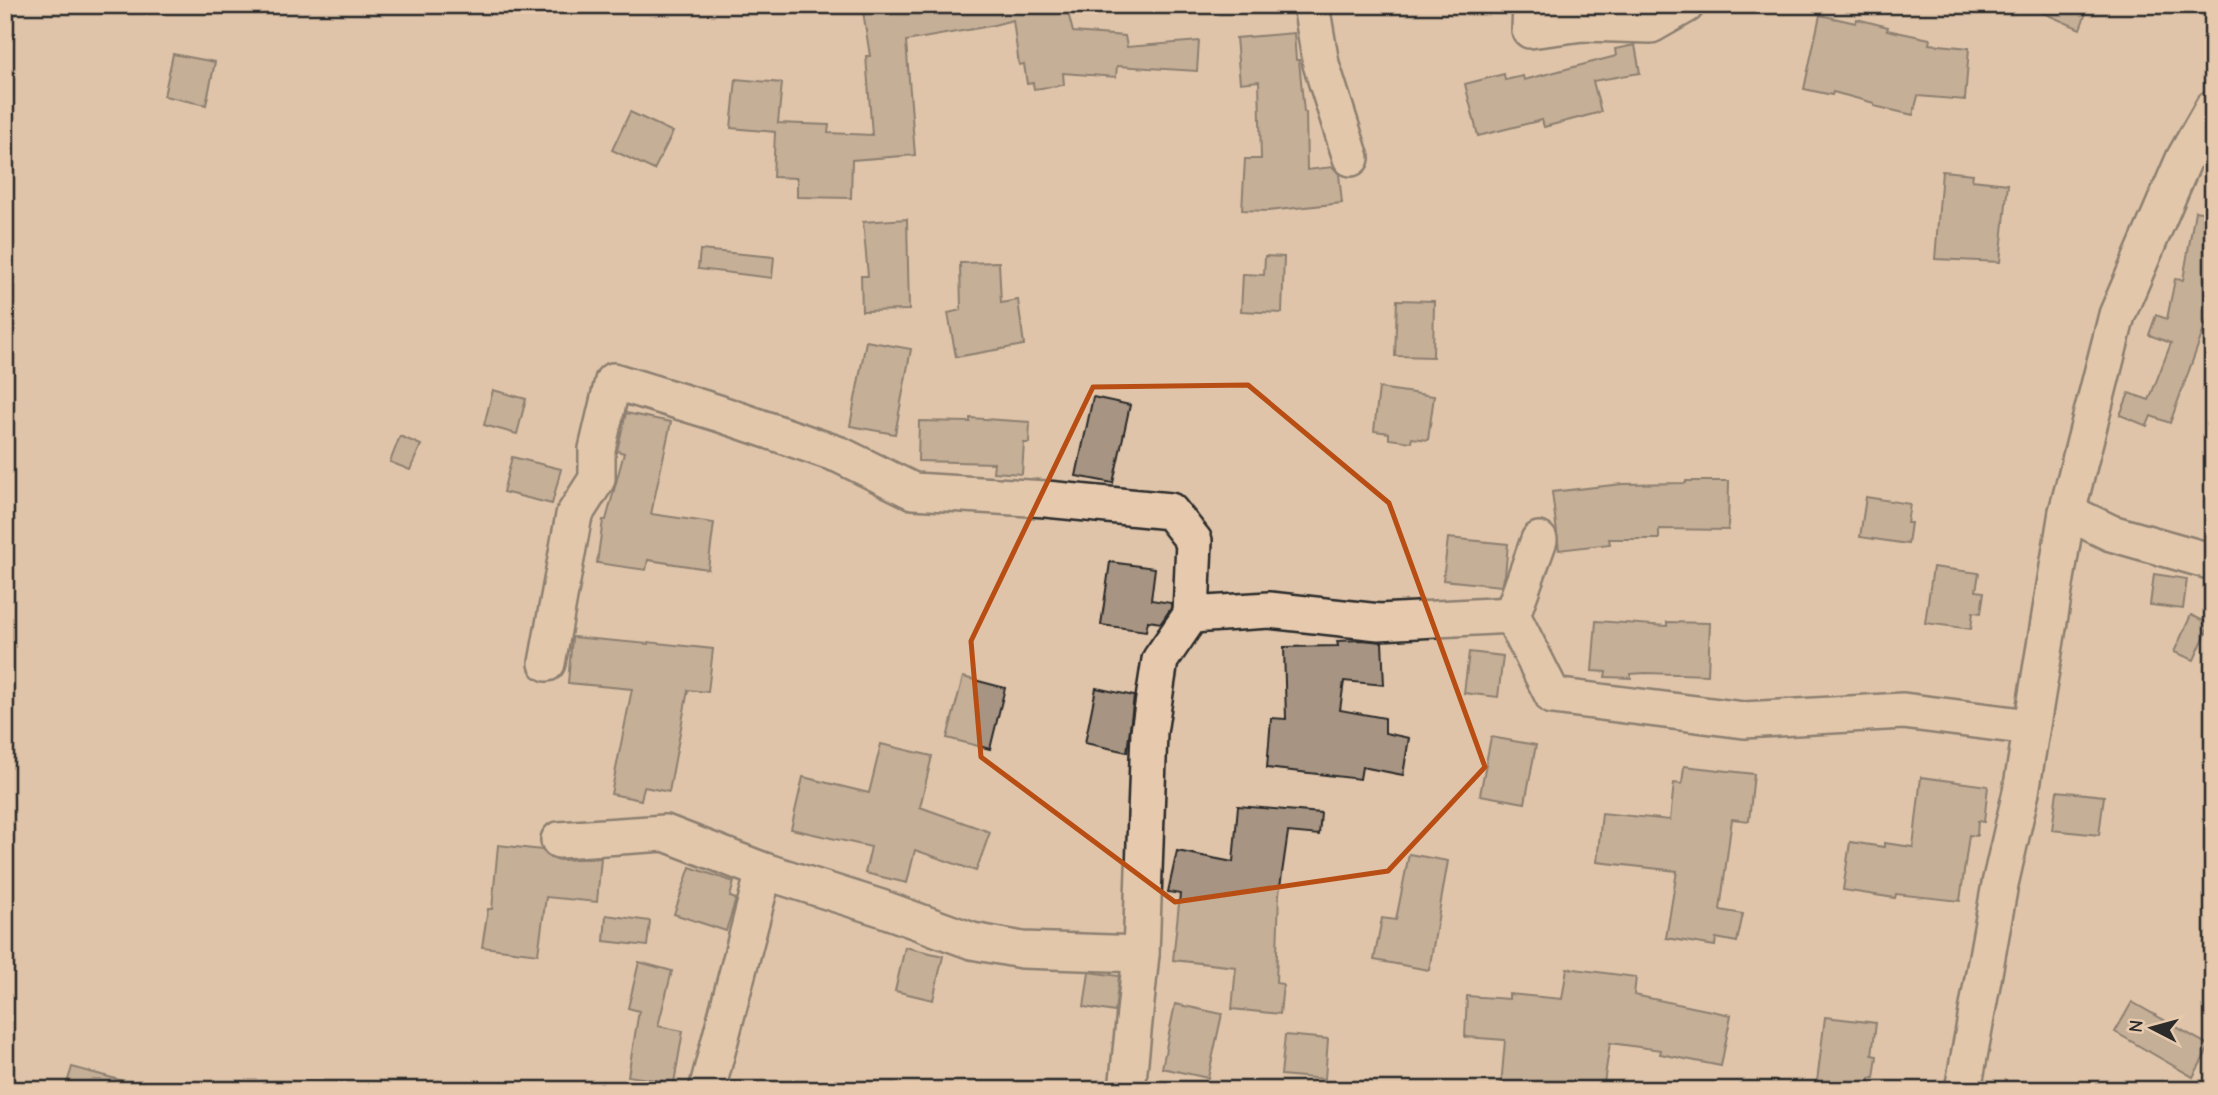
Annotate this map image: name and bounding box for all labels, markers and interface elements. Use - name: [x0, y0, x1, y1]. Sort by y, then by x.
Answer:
- north arrow: [2116, 993, 2186, 1064]
- text: N: [2125, 1019, 2148, 1034]

